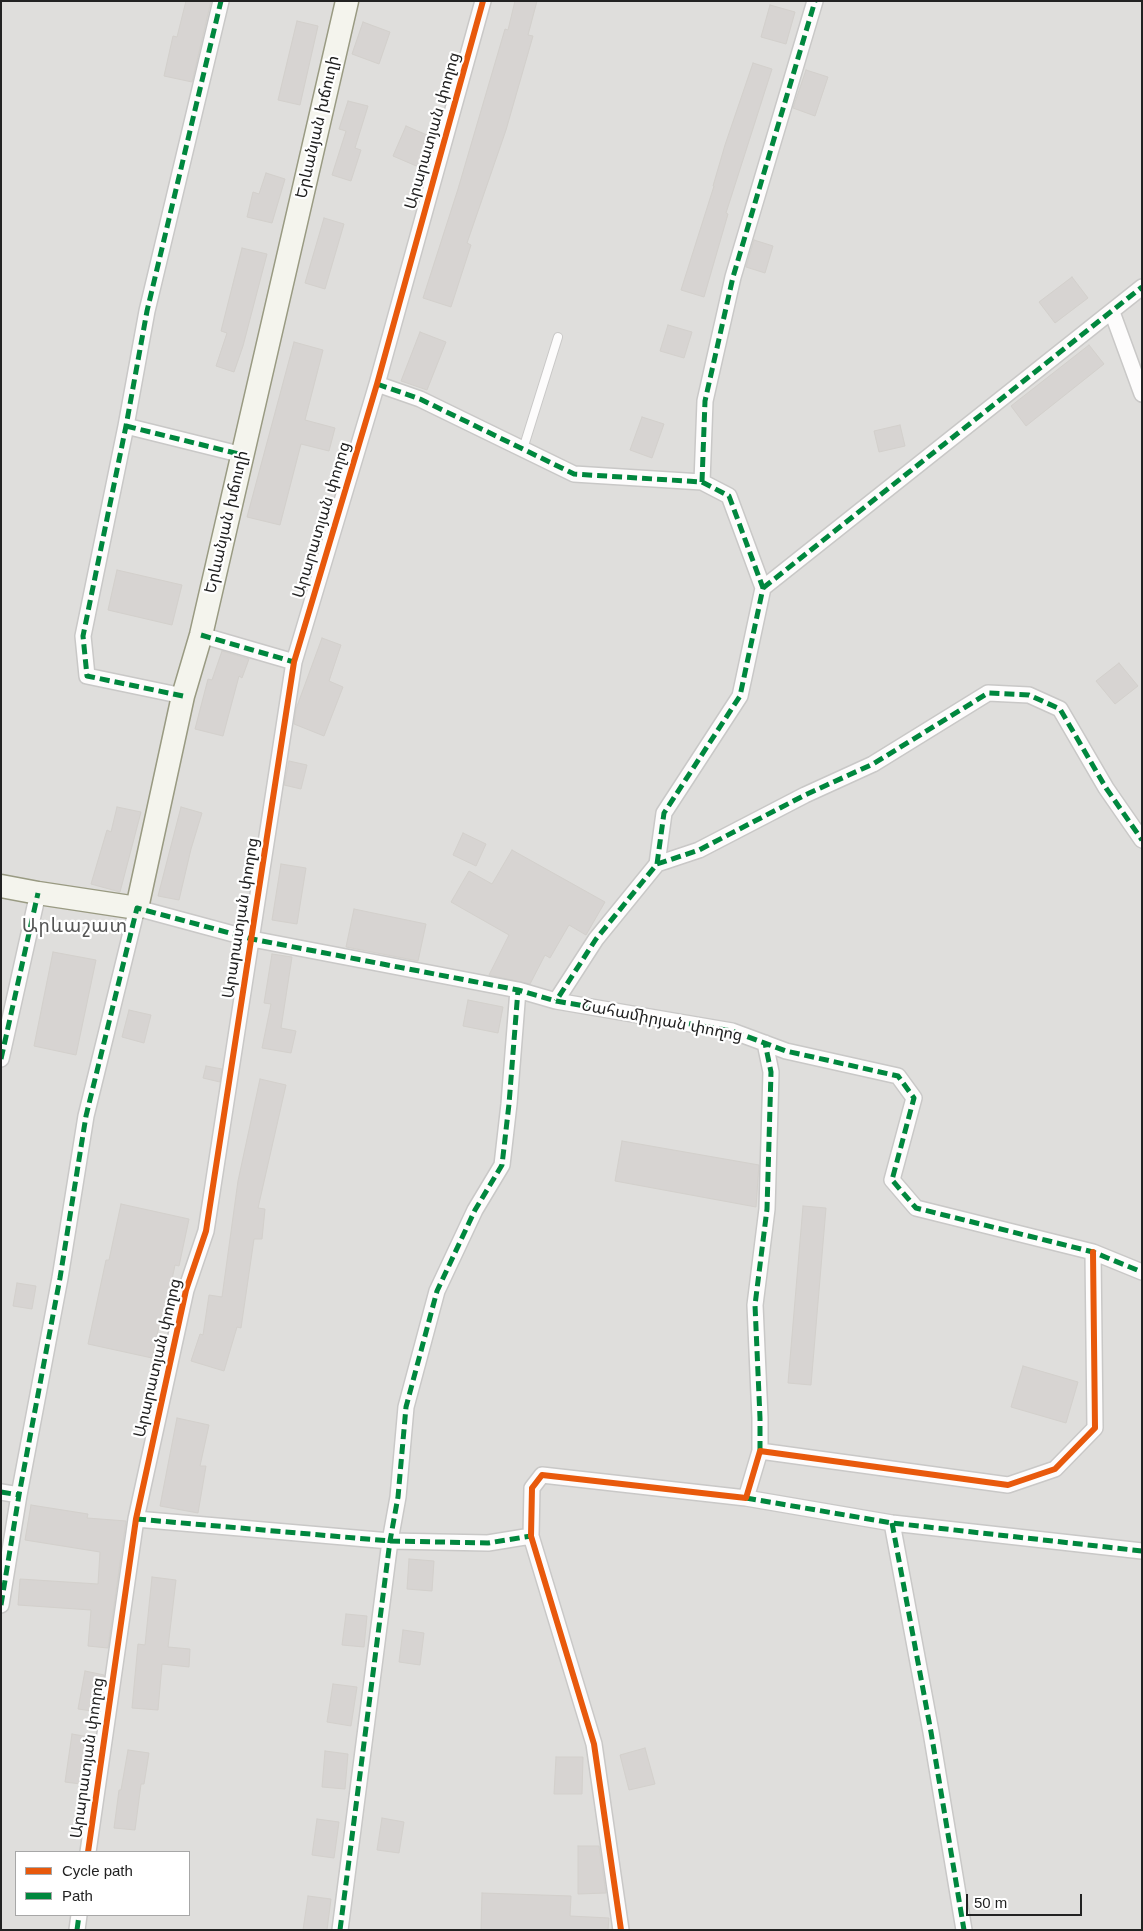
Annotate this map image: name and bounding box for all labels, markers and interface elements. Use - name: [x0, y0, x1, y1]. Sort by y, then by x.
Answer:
- street label: Արարատյան փողոց: [401, 50, 465, 212]
- street label: Երևանյան խճուղի: [292, 54, 344, 200]
- street label: Արարատյան փողոց: [289, 439, 355, 601]
- street label: Երևանյան խճուղի: [201, 449, 253, 595]
- street label: Արարատյան փողոց: [219, 836, 263, 1000]
- district label: Արևաշատ: [21, 916, 129, 938]
- street label: Շահամիրյան փողոց: [580, 996, 744, 1046]
- street label: Արարատյան փողոց: [130, 1277, 186, 1439]
- street label: Արարատյան փողոց: [67, 1676, 109, 1840]
- legend: [15, 1851, 190, 1916]
- text: Cycle path: [62, 1862, 133, 1879]
- scale bar: [968, 1884, 1084, 1916]
- text: Path: [62, 1887, 93, 1904]
- text: 50 m: [974, 1894, 1007, 1911]

